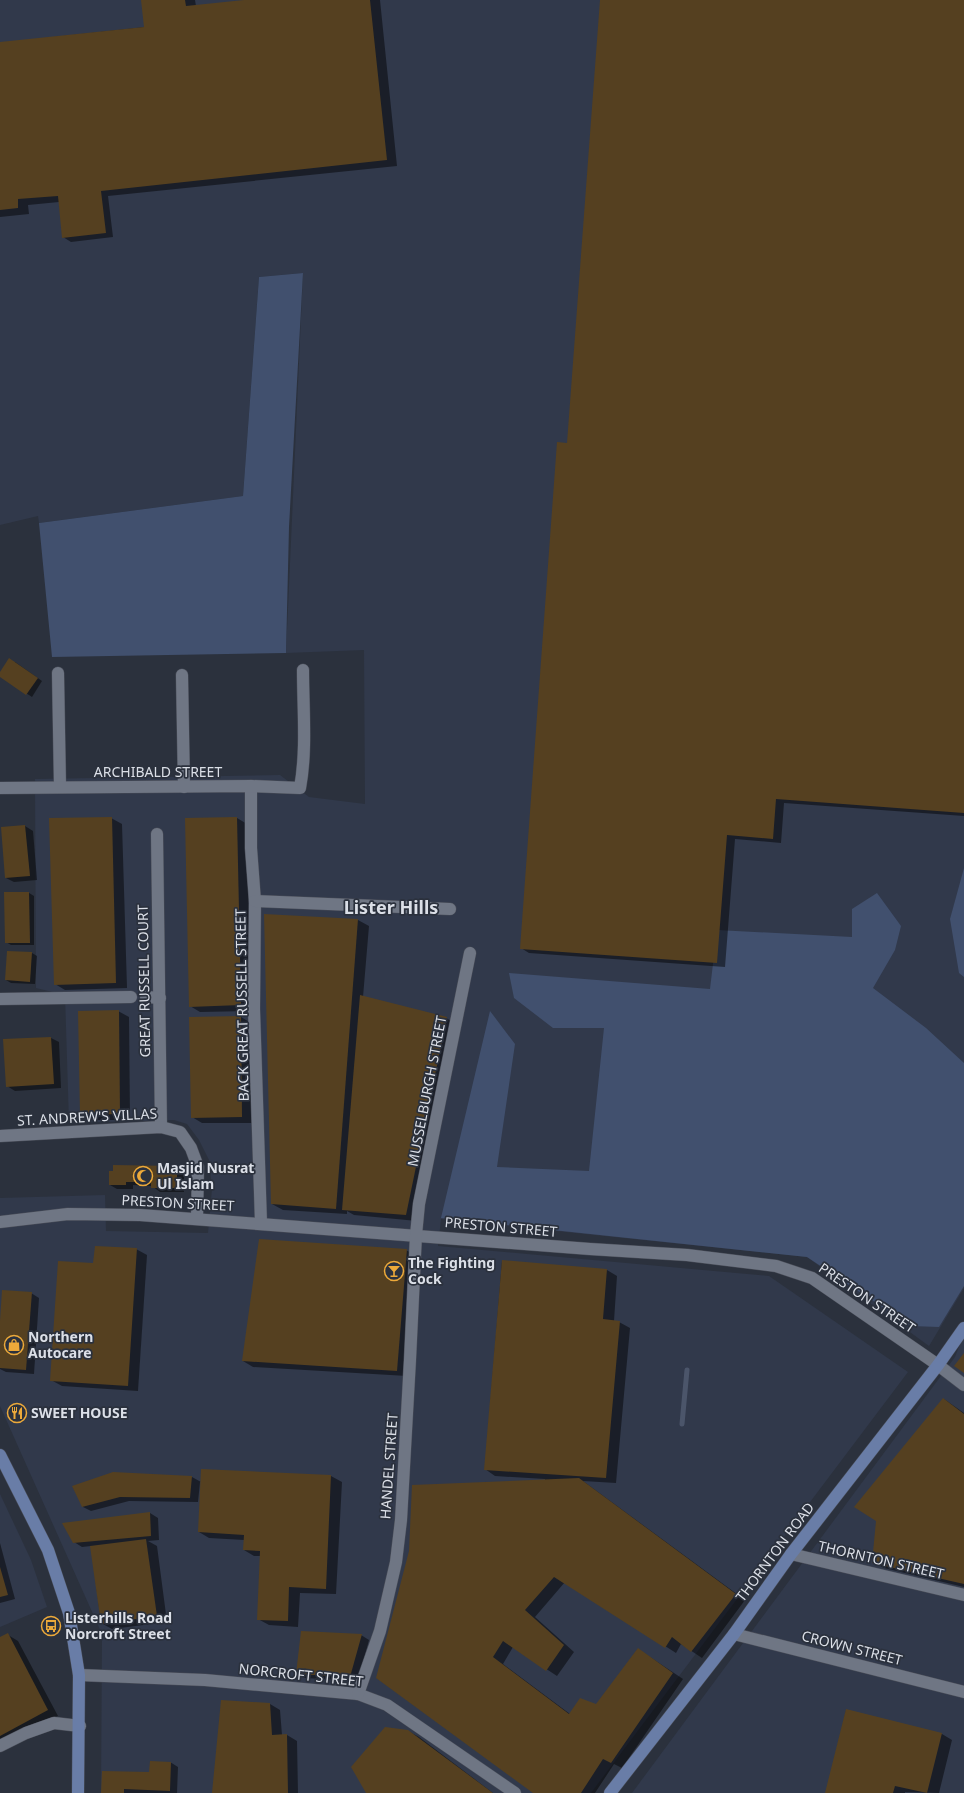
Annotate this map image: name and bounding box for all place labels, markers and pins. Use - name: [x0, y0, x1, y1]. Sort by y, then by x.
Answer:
- place label: Masjid Nusrat Ul Islam: [157, 1158, 254, 1193]
- mosque icon: Masjid Nusrat Ul Islam: [132, 1165, 154, 1187]
- place label: The Fighting Cock: [408, 1253, 495, 1288]
- bar icon: The Fighting Cock: [383, 1260, 405, 1282]
- place label: Northern Autocare: [28, 1327, 93, 1362]
- shop icon: Northern Autocare: [3, 1334, 25, 1356]
- restaurant icon: SWEET HOUSE: [6, 1402, 28, 1424]
- place label: SWEET HOUSE: [31, 1403, 128, 1422]
- place label: Listerhills Road Norcroft Street: [65, 1608, 172, 1643]
- bus stop icon: Listerhills Road Norcroft Street: [40, 1615, 62, 1637]

